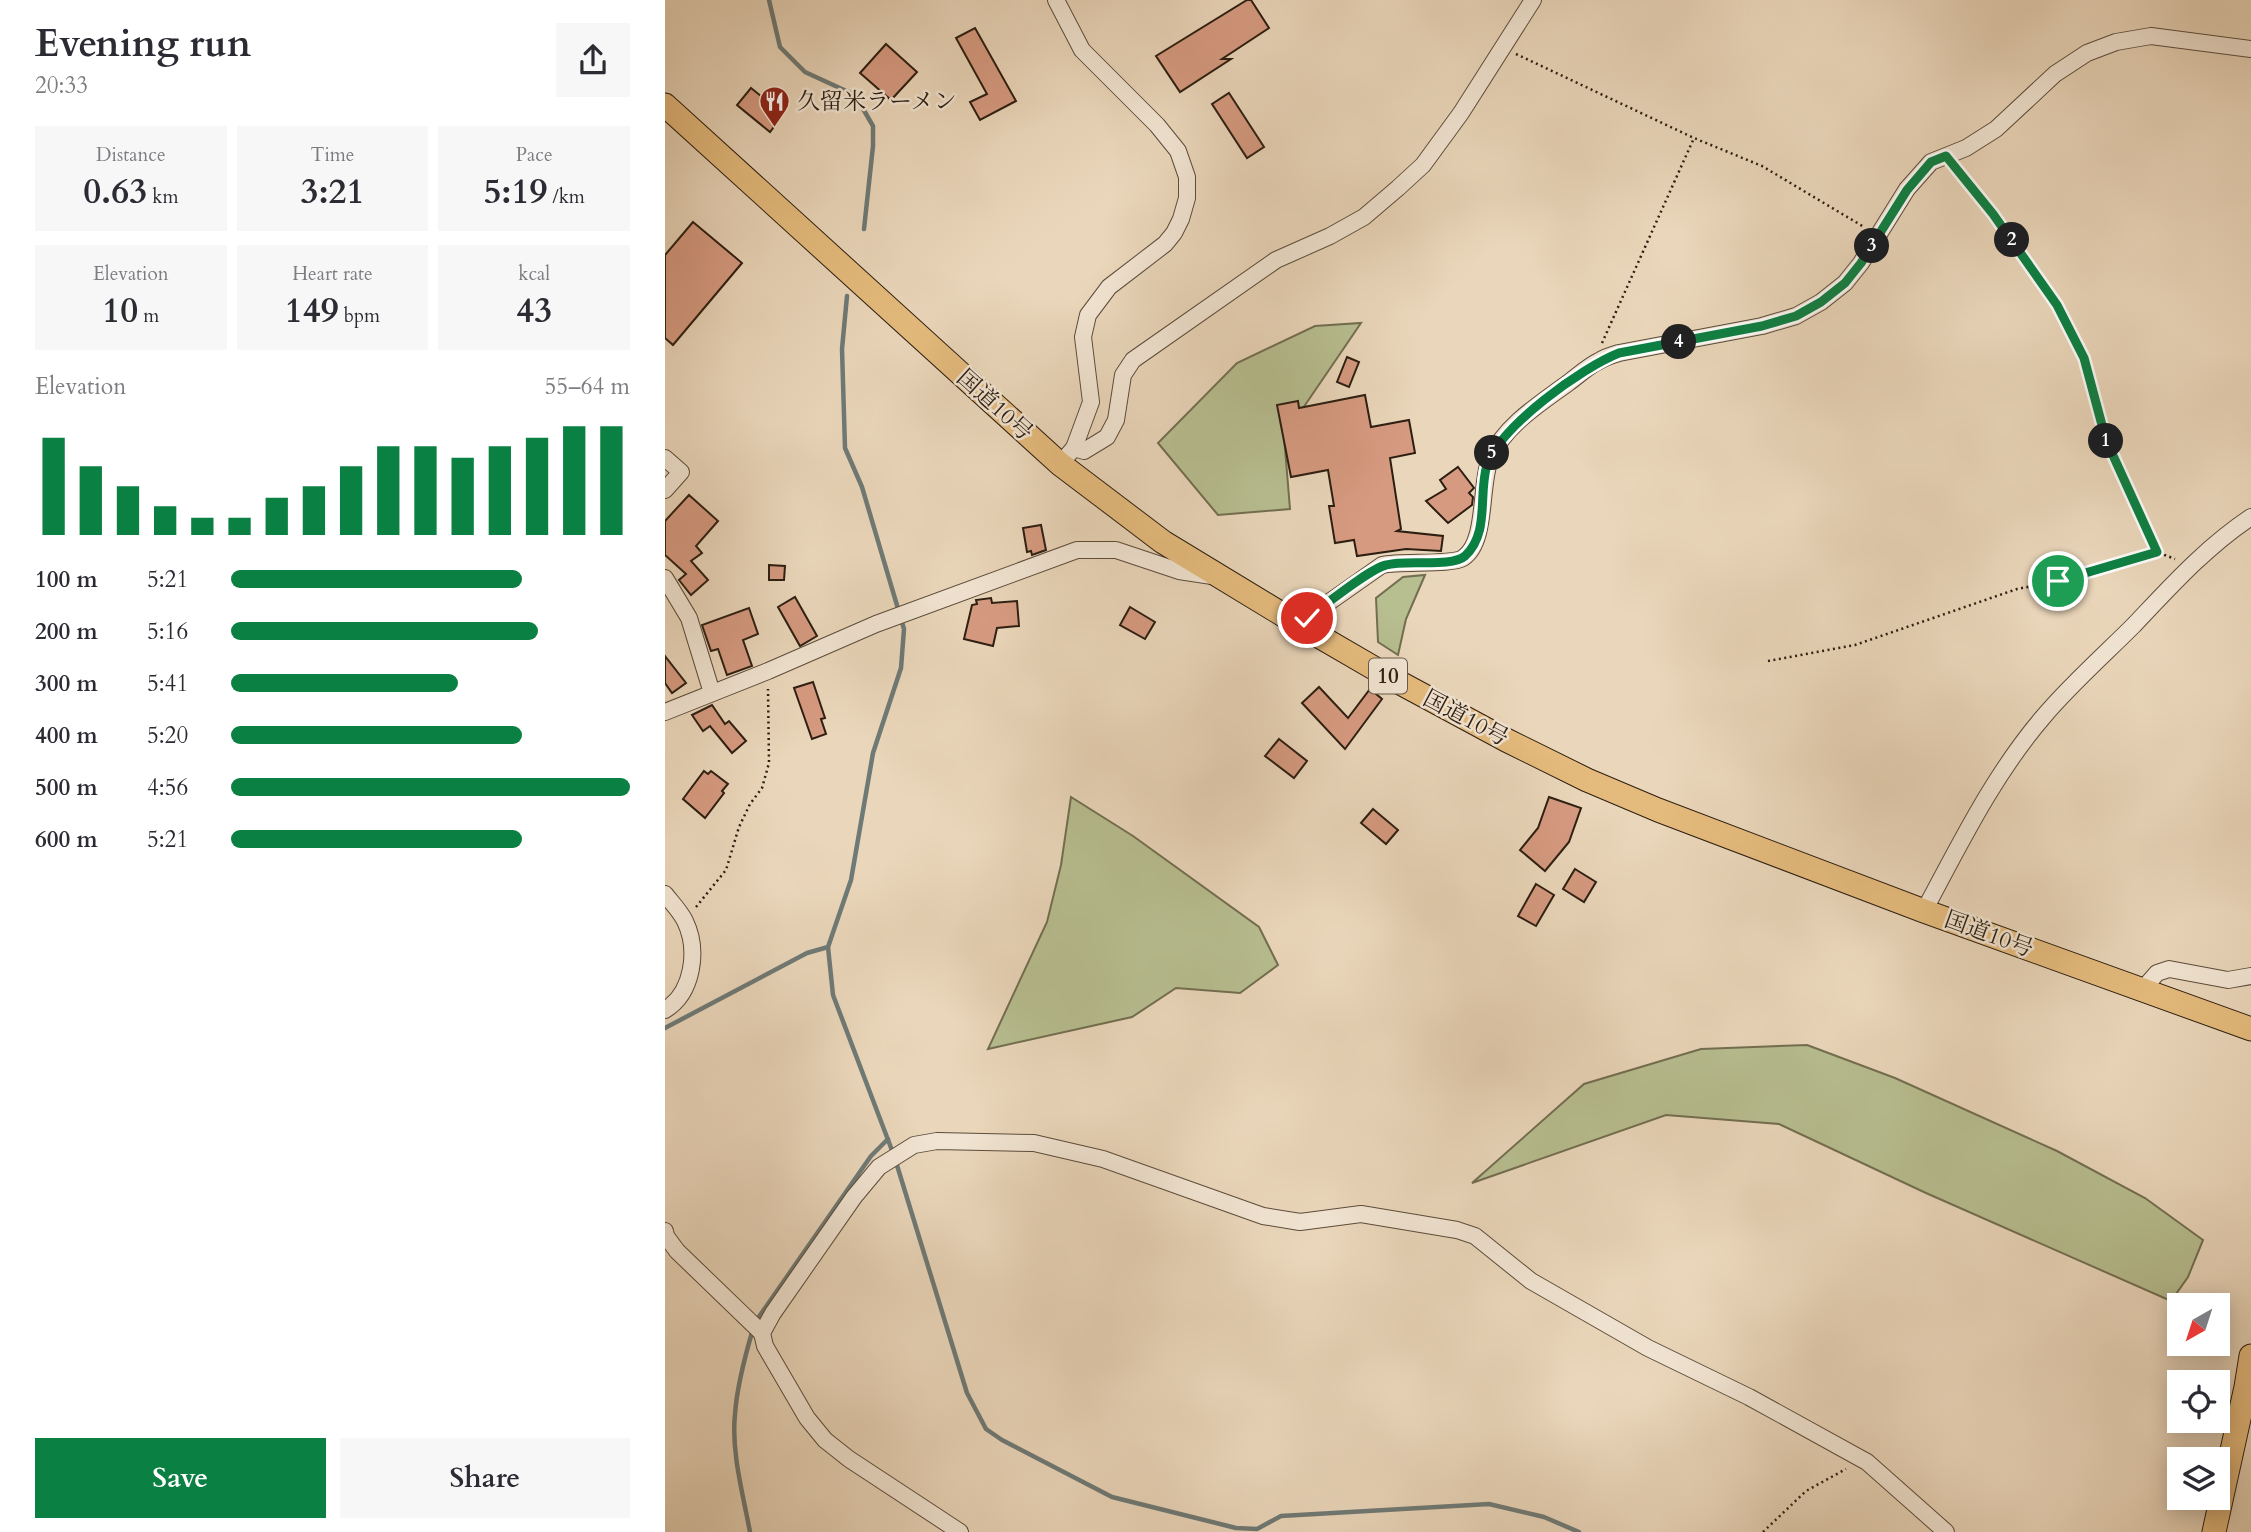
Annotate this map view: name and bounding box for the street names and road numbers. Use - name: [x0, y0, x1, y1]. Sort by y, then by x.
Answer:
- street label: 国道10号: [950, 363, 1040, 447]
- road number: 10: [1369, 658, 1407, 694]
- street label: 国道10号: [1418, 683, 1514, 753]
- street label: 国道10号: [1940, 904, 2038, 964]

